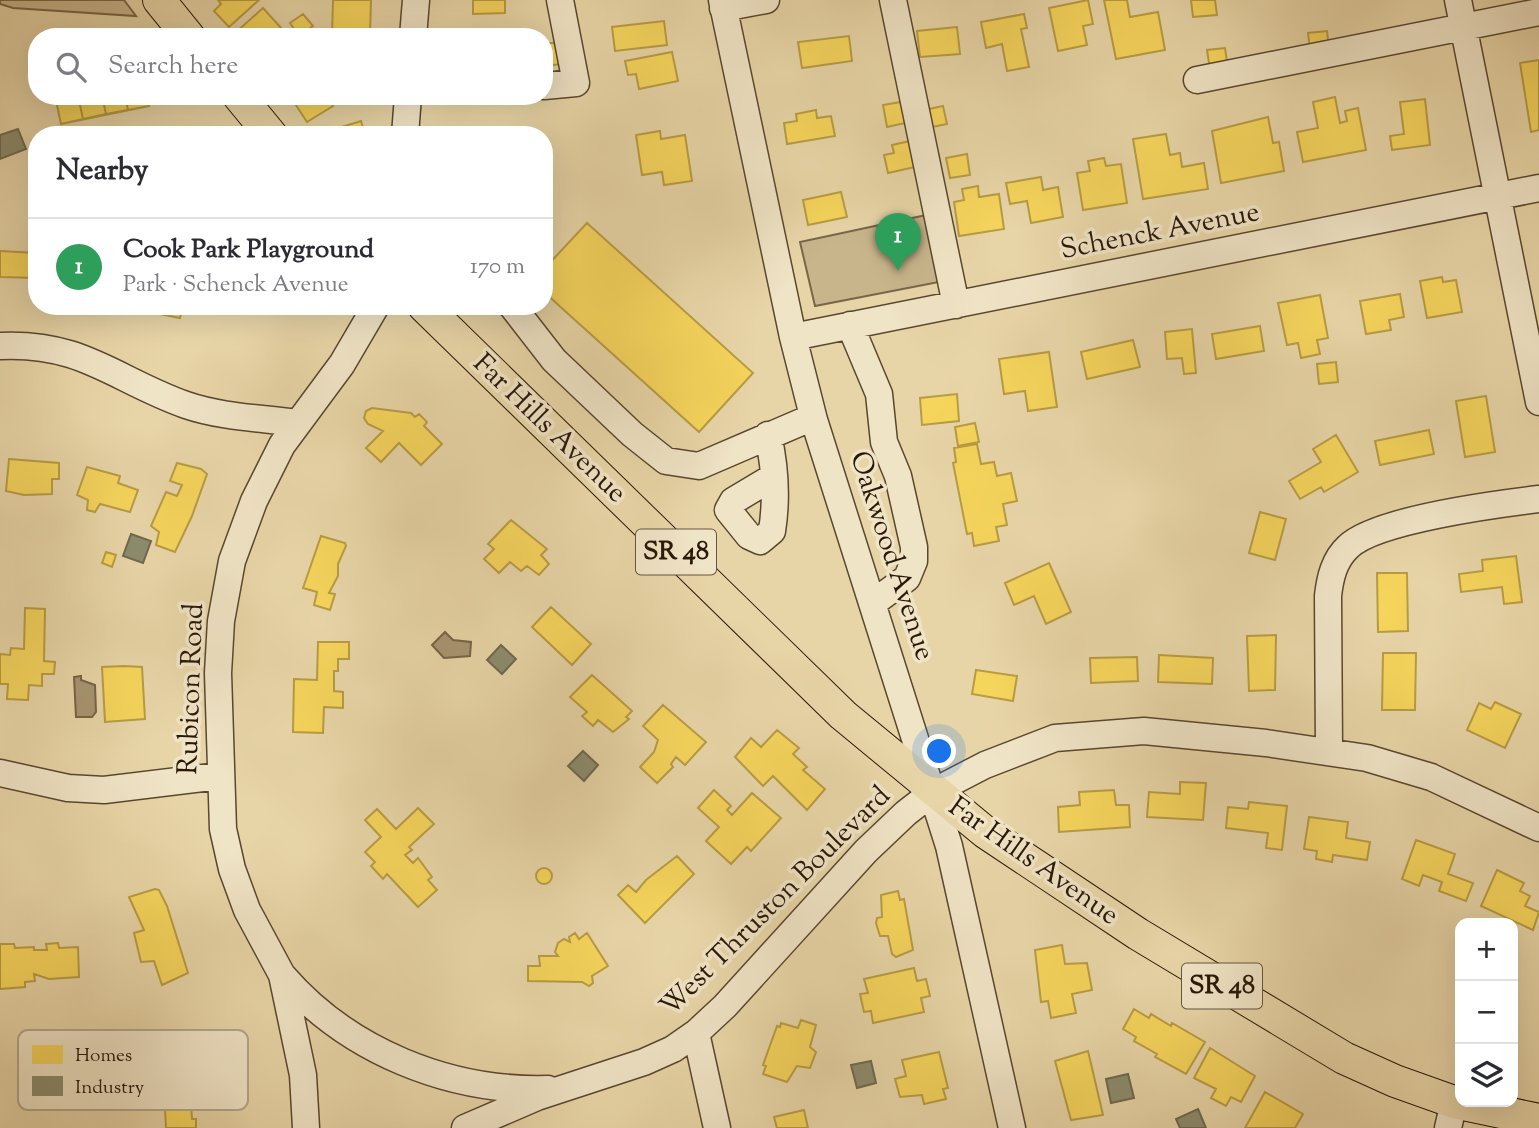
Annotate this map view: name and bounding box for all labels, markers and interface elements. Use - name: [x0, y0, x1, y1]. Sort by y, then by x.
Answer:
- search box: [28, 28, 553, 105]
- icon: search: [52, 48, 90, 86]
- text: Search here: [108, 48, 238, 85]
- text: Nearby: [56, 150, 148, 193]
- street label: Schenck Avenue: [1057, 193, 1263, 271]
- pin: 1: [875, 213, 921, 271]
- text: Cook Park Playground: [123, 232, 374, 269]
- text: 1: [75, 251, 83, 284]
- text: 170 m: [470, 251, 525, 284]
- text: Park · Schenck Avenue: [123, 269, 348, 302]
- street label: Far Hills Avenue: [463, 345, 635, 513]
- street label: Oakwood Avenue: [838, 446, 944, 666]
- road number: SR 48: [636, 530, 716, 574]
- street label: Rubicon Road: [169, 602, 215, 775]
- your location: [922, 734, 956, 768]
- street label: West Thruston Boulevard: [652, 778, 900, 1026]
- street label: Far Hills Avenue: [939, 788, 1127, 936]
- map controls: [1455, 918, 1518, 1107]
- button: +: [1455, 918, 1518, 981]
- road number: SR 48: [1182, 964, 1262, 1009]
- button: −: [1455, 981, 1518, 1044]
- legend: [18, 1030, 248, 1110]
- text: Homes: [75, 1043, 132, 1070]
- button: layers: [1455, 1044, 1518, 1107]
- text: Industry: [75, 1075, 145, 1102]

